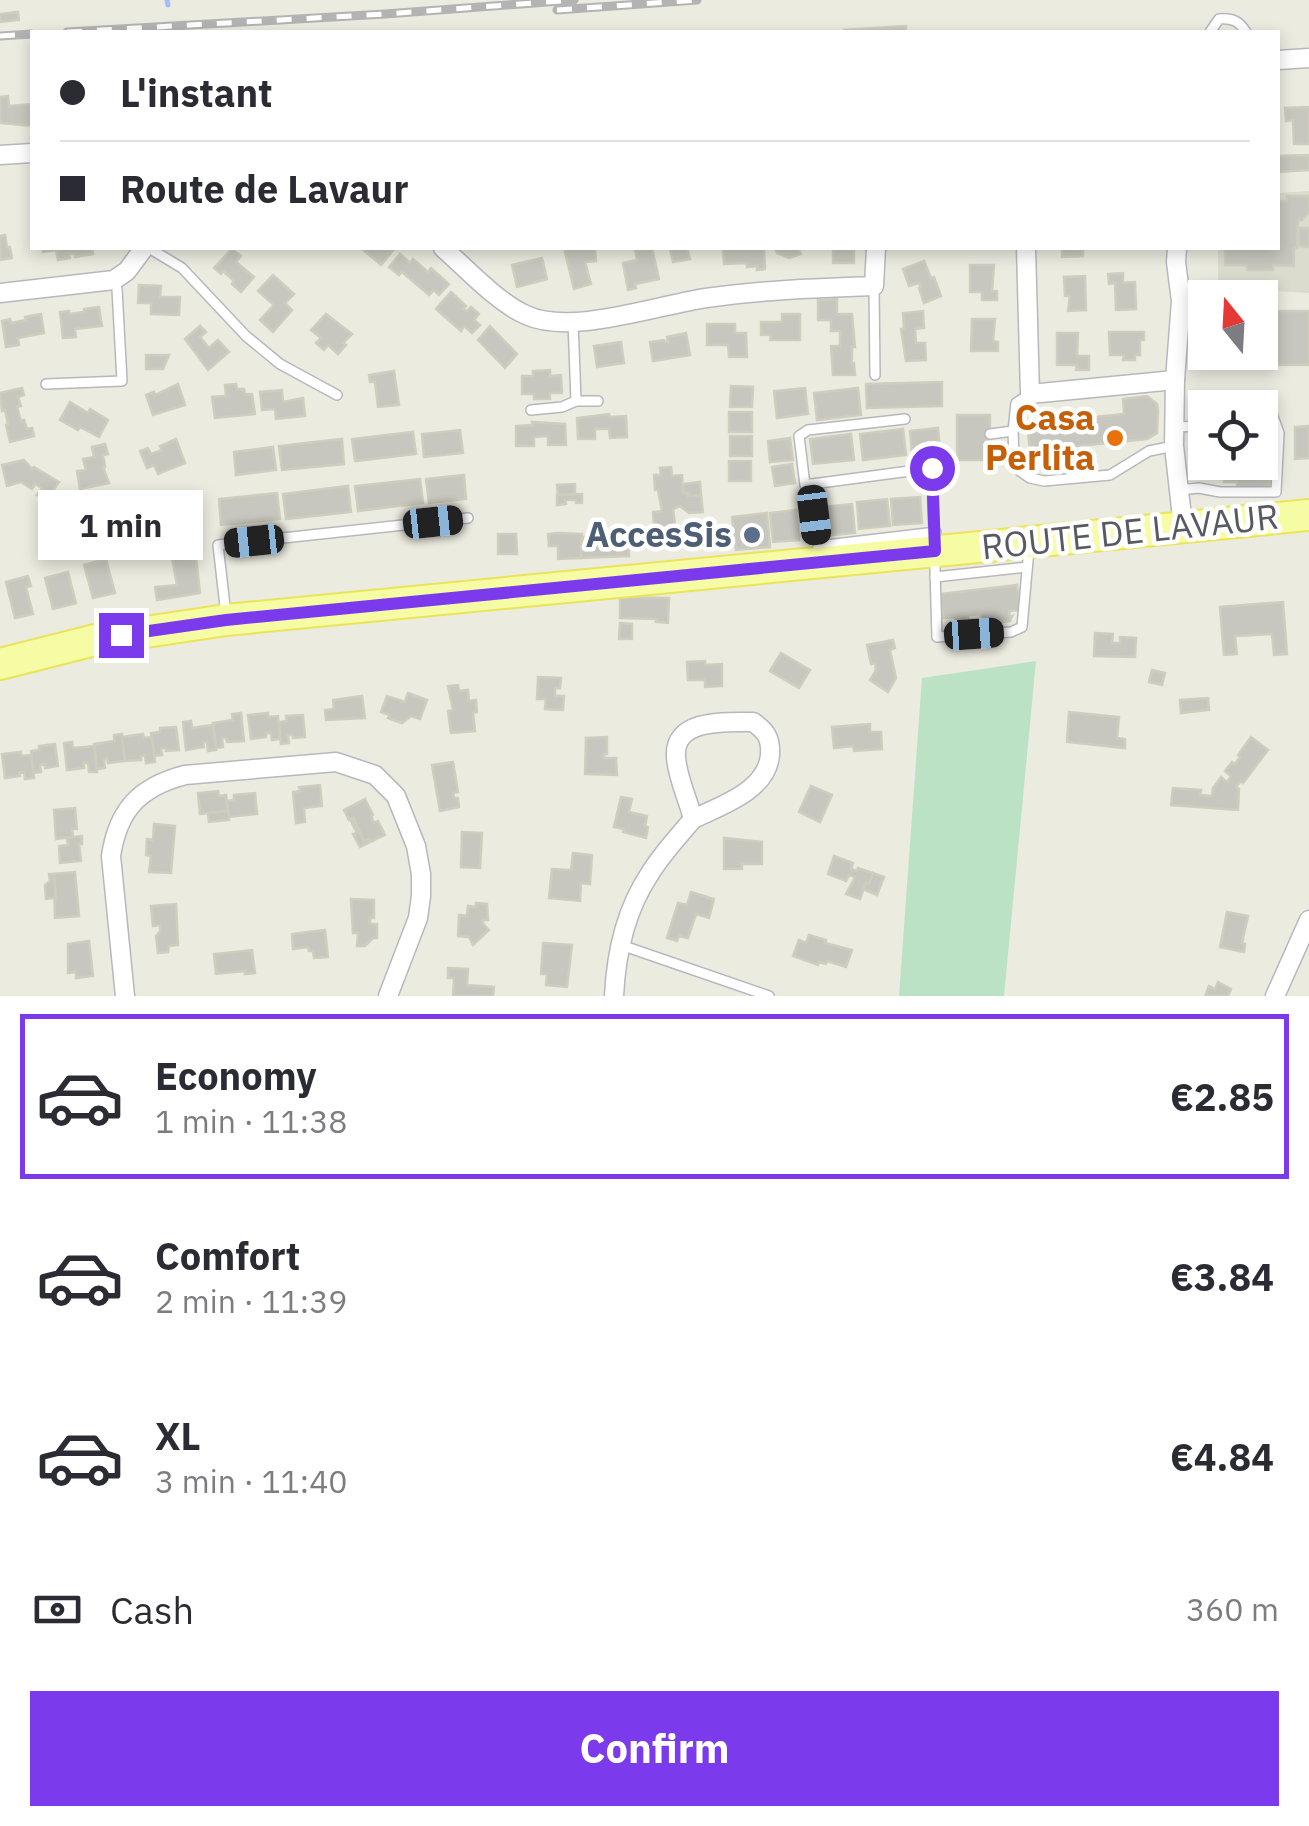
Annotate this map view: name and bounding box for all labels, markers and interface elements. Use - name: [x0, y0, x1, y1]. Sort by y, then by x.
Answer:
- text: L'instant: [120, 68, 273, 117]
- text: Route de Lavaur: [120, 164, 409, 213]
- north arrow: [1188, 280, 1278, 370]
- map controls: [1188, 280, 1278, 480]
- button: locate: [1188, 390, 1278, 480]
- place label: Casa Perlita: [985, 394, 1095, 480]
- marker: Casa Perlita: [1104, 427, 1126, 449]
- route start: [910, 446, 955, 491]
- car: [795, 483, 833, 547]
- callout: 1 min: [38, 490, 204, 560]
- street label: ROUTE DE LAVAUR: [979, 493, 1281, 569]
- text: 1 min: [79, 504, 162, 546]
- car: [402, 504, 464, 540]
- place label: AccesSis: [585, 511, 732, 557]
- car: [223, 523, 285, 559]
- marker: AccesSis: [741, 524, 763, 546]
- route end: [99, 613, 144, 658]
- car: [943, 617, 1005, 651]
- text: Economy: [155, 1051, 317, 1100]
- icon: car: [35, 1052, 125, 1142]
- text: €2.85: [1170, 1072, 1274, 1121]
- text: 1 min · 11:38: [155, 1100, 348, 1142]
- text: Comfort: [155, 1231, 300, 1280]
- icon: car: [35, 1232, 125, 1322]
- text: €3.84: [1170, 1252, 1274, 1301]
- text: 2 min · 11:39: [155, 1280, 348, 1322]
- text: XL: [155, 1411, 201, 1460]
- icon: car: [35, 1412, 125, 1502]
- text: €4.84: [1170, 1432, 1274, 1481]
- text: 3 min · 11:40: [155, 1460, 348, 1502]
- icon: cash: [30, 1582, 85, 1637]
- text: Cash: [110, 1585, 194, 1634]
- text: 360 m: [1186, 1588, 1279, 1630]
- button: Confirm: [30, 1691, 1279, 1806]

